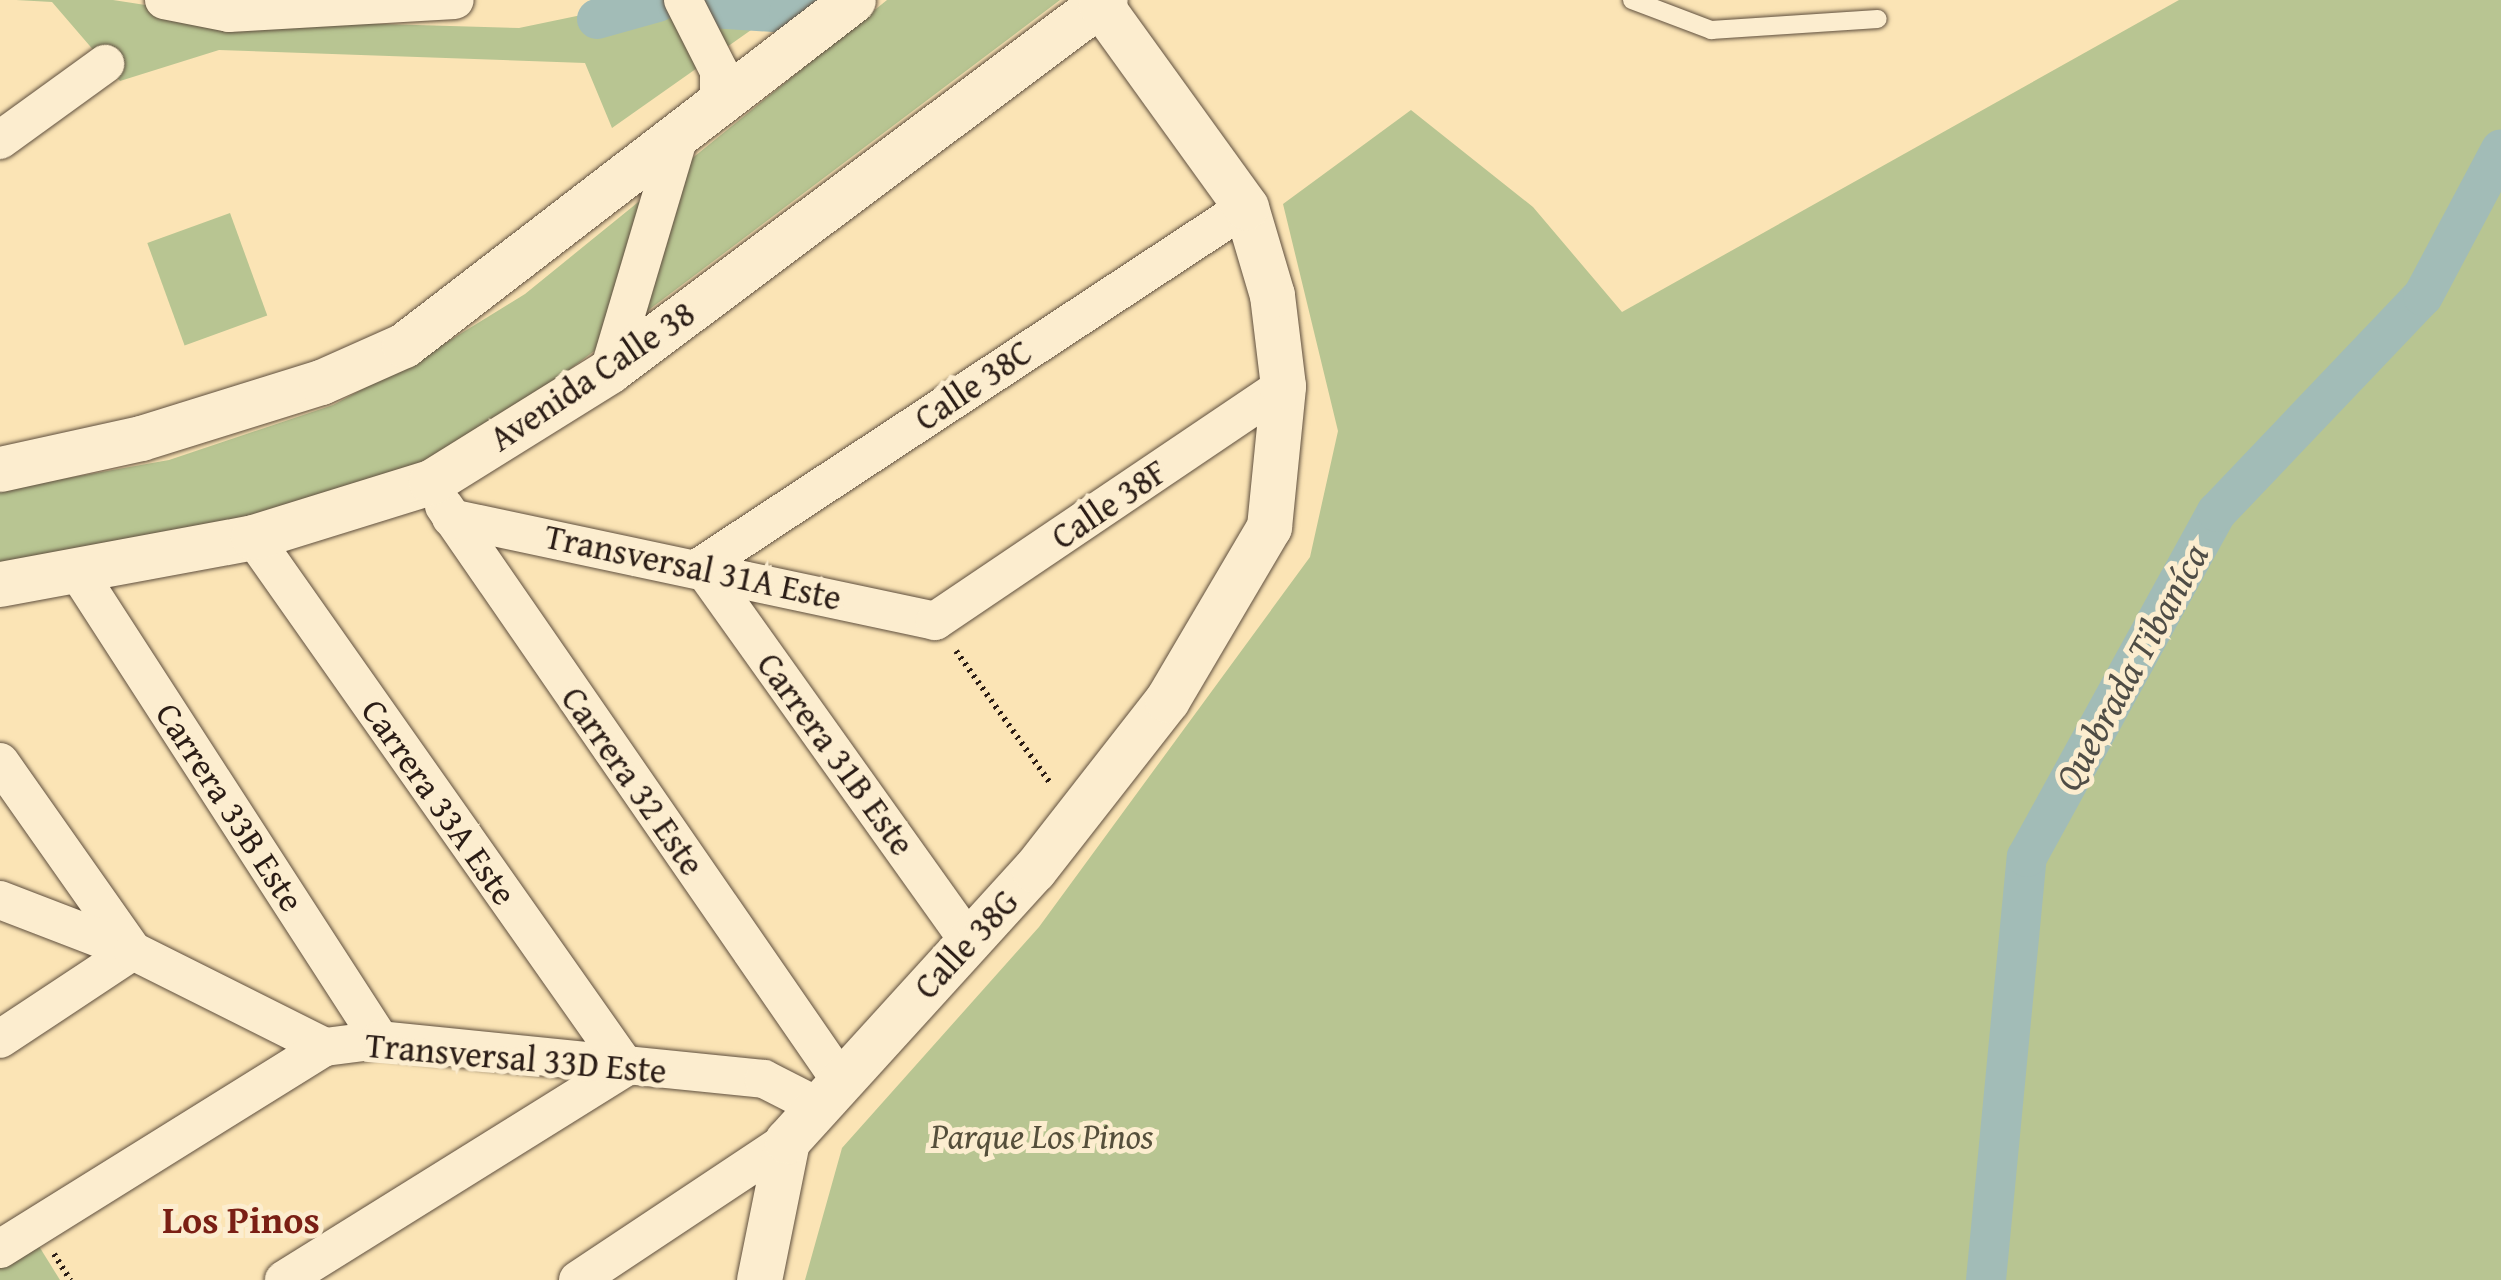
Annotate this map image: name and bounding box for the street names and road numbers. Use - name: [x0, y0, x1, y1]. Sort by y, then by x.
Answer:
- street label: Avenida Calle 38: [482, 292, 702, 460]
- street label: Calle 38C: [907, 331, 1039, 439]
- street label: Calle 38F: [1043, 450, 1175, 558]
- street label: Transversal 31A Este: [541, 515, 845, 619]
- street label: Carrera 31B Este: [748, 644, 924, 864]
- street label: Carrera 32 Este: [553, 679, 713, 883]
- street label: Carrera 33A Este: [352, 691, 526, 913]
- street label: Carrera 33B Este: [147, 695, 313, 919]
- street label: Calle 38G: [905, 881, 1027, 1007]
- street label: Transversal 33D Este: [364, 1024, 668, 1092]

